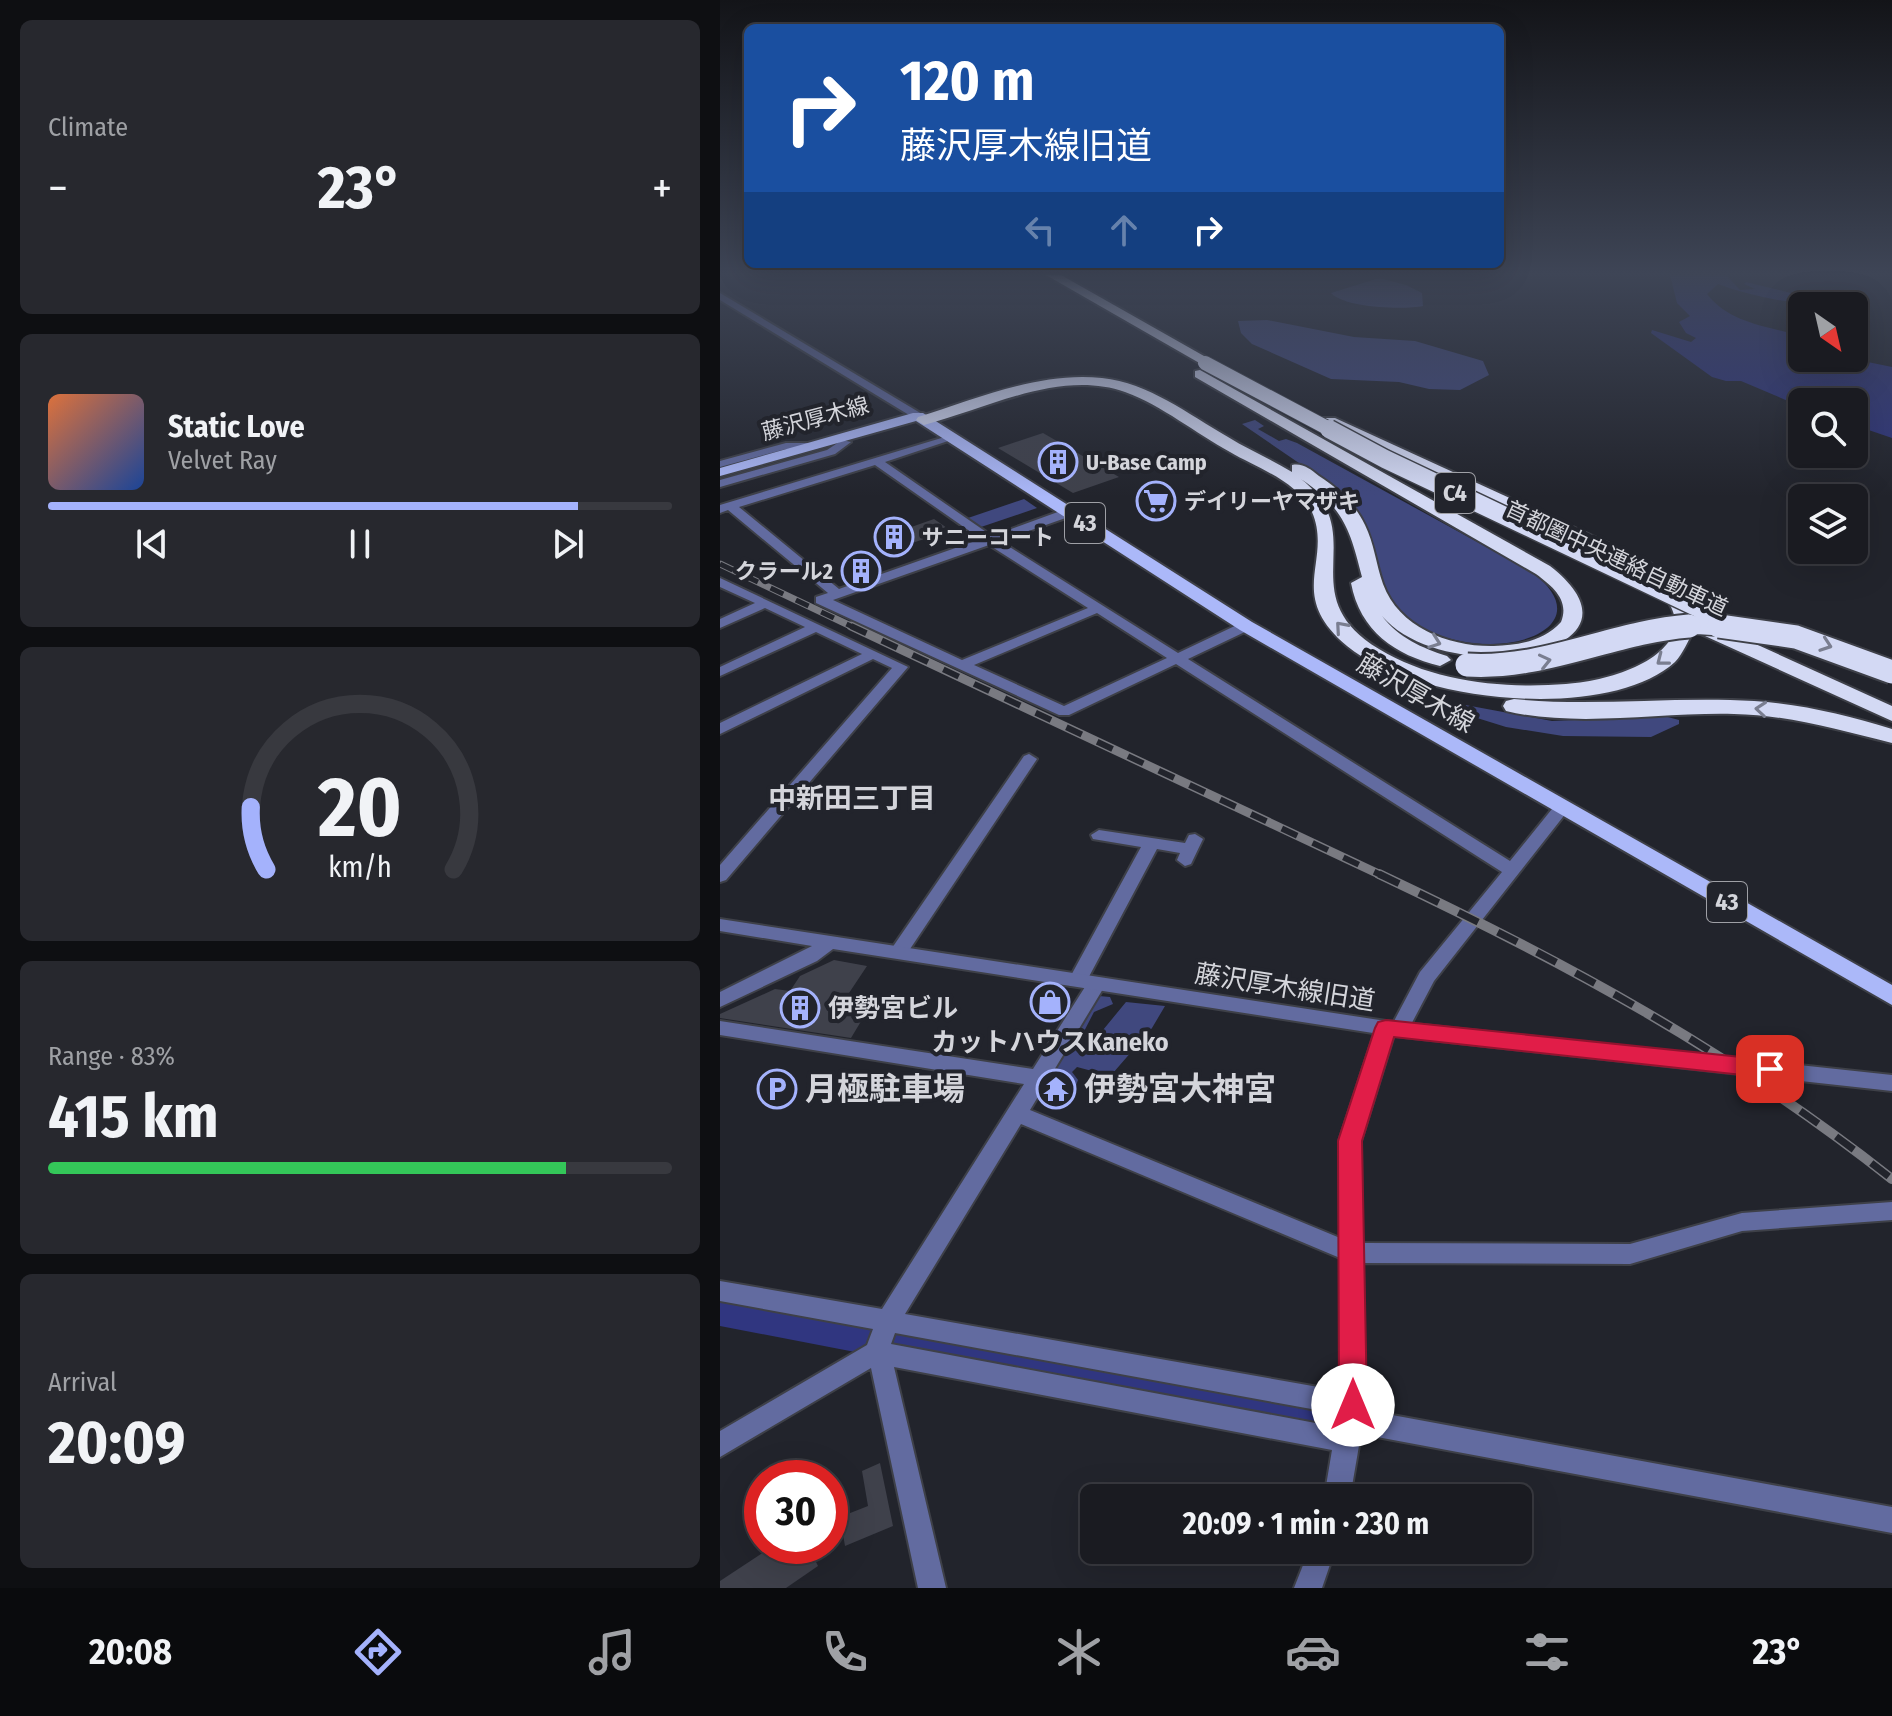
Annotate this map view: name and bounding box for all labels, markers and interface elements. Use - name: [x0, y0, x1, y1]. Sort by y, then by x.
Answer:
- text: 120 m: [900, 48, 1035, 115]
- icon: right: [768, 56, 872, 160]
- text: Climate: [48, 112, 128, 143]
- text: 藤沢厚木線旧道: [900, 124, 1152, 168]
- text: 23°: [318, 152, 402, 224]
- text: −: [48, 162, 68, 215]
- text: +: [652, 162, 672, 215]
- icon: left: [1018, 208, 1062, 252]
- icon: ahead: [1102, 208, 1146, 252]
- icon: right: [1186, 208, 1230, 252]
- north arrow: [1788, 292, 1868, 372]
- map controls: [1788, 292, 1868, 564]
- button: search: [1788, 388, 1868, 468]
- street label: 藤沢厚木線: [759, 391, 872, 446]
- text: Static Love: [168, 409, 305, 445]
- building icon: U-Base Camp: [1037, 441, 1079, 483]
- text: Velvet Ray: [168, 445, 277, 476]
- place label: U-Base Camp: [1086, 449, 1207, 476]
- road number: C4: [1435, 473, 1475, 513]
- supermarket icon: デイリーヤマザキ: [1135, 480, 1177, 522]
- button: layers: [1788, 484, 1868, 564]
- place label: デイリーヤマザキ: [1184, 488, 1360, 515]
- street label: 首都圏中央連絡自動車道: [1501, 495, 1732, 622]
- road number: 43: [1065, 503, 1105, 543]
- building icon: サニーコート: [873, 516, 915, 558]
- icon: previous: [130, 522, 174, 566]
- icon: pause: [338, 522, 382, 566]
- icon: next: [546, 522, 590, 566]
- place label: サニーコート: [922, 524, 1054, 551]
- building icon: クラール2: [840, 550, 882, 592]
- place label: クラール2: [735, 558, 833, 585]
- one-way arrow: [1337, 622, 1351, 637]
- one-way arrow: [1427, 632, 1441, 648]
- one-way arrow: [1818, 636, 1832, 652]
- street label: 藤沢厚木線: [1352, 648, 1480, 739]
- one-way arrow: [1656, 651, 1671, 665]
- one-way arrow: [1537, 653, 1551, 670]
- one-way arrow: [1754, 700, 1767, 717]
- text: 20: [317, 758, 402, 858]
- district label: 中新田三丁目: [768, 782, 936, 815]
- text: km/h: [328, 850, 392, 885]
- road number: 43: [1707, 882, 1747, 922]
- street label: 藤沢厚木線旧道: [1193, 958, 1377, 1017]
- shop icon: カットハウスKaneko: [1029, 981, 1071, 1023]
- building icon: 伊勢宮ビル: [779, 987, 821, 1029]
- place label: 伊勢宮ビル: [828, 993, 958, 1024]
- place label: カットハウスKaneko: [931, 1027, 1169, 1058]
- pin: [1736, 1035, 1804, 1103]
- text: Range · 83%: [48, 1041, 175, 1072]
- icon: arrive: [1748, 1047, 1792, 1091]
- parking icon: 月極駐車場: [756, 1068, 798, 1110]
- temple icon: 伊勢宮大神宮: [1035, 1068, 1077, 1110]
- place label: 月極駐車場: [805, 1070, 965, 1108]
- place label: 伊勢宮大神宮: [1084, 1070, 1276, 1108]
- text: 415 km: [48, 1081, 218, 1153]
- position arrow: [1311, 1363, 1395, 1447]
- text: Arrival: [48, 1367, 117, 1398]
- text: 20:09: [48, 1407, 186, 1479]
- speed limit sign: 30: [744, 1460, 848, 1564]
- text: 20:09 · 1 min · 230 m: [1183, 1506, 1429, 1542]
- icon: directions: [350, 1624, 406, 1680]
- icon: music: [584, 1624, 640, 1680]
- icon: phone: [817, 1624, 873, 1680]
- icon: climate: [1051, 1624, 1107, 1680]
- icon: car: [1285, 1624, 1341, 1680]
- icon: filters: [1519, 1624, 1575, 1680]
- text: 20:08: [89, 1630, 172, 1674]
- text: 23°: [1752, 1630, 1803, 1674]

